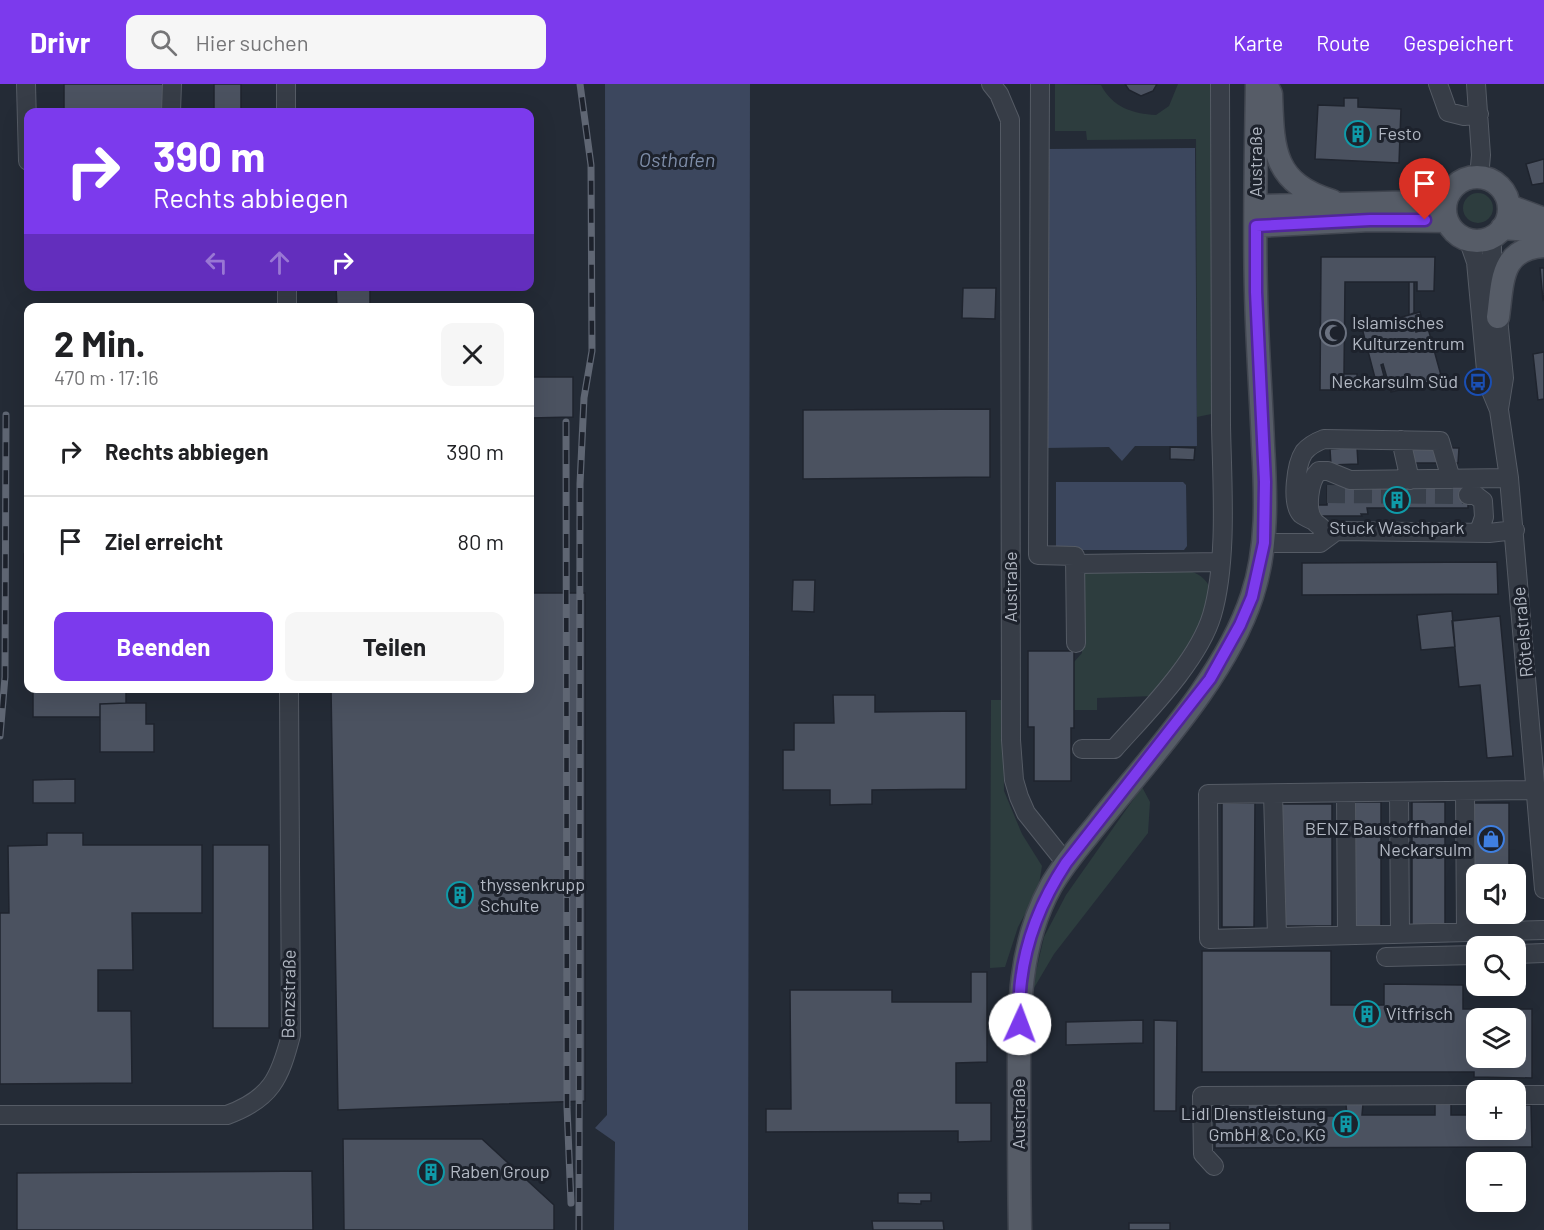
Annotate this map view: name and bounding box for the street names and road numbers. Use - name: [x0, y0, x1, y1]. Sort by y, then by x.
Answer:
- street label: Austraße: [1244, 126, 1266, 198]
- street label: Austraße: [999, 551, 1021, 623]
- street label: Rötelstraße: [1507, 586, 1537, 678]
- street label: Benzstraße: [276, 949, 300, 1039]
- street label: Austraße: [1007, 1078, 1029, 1150]

